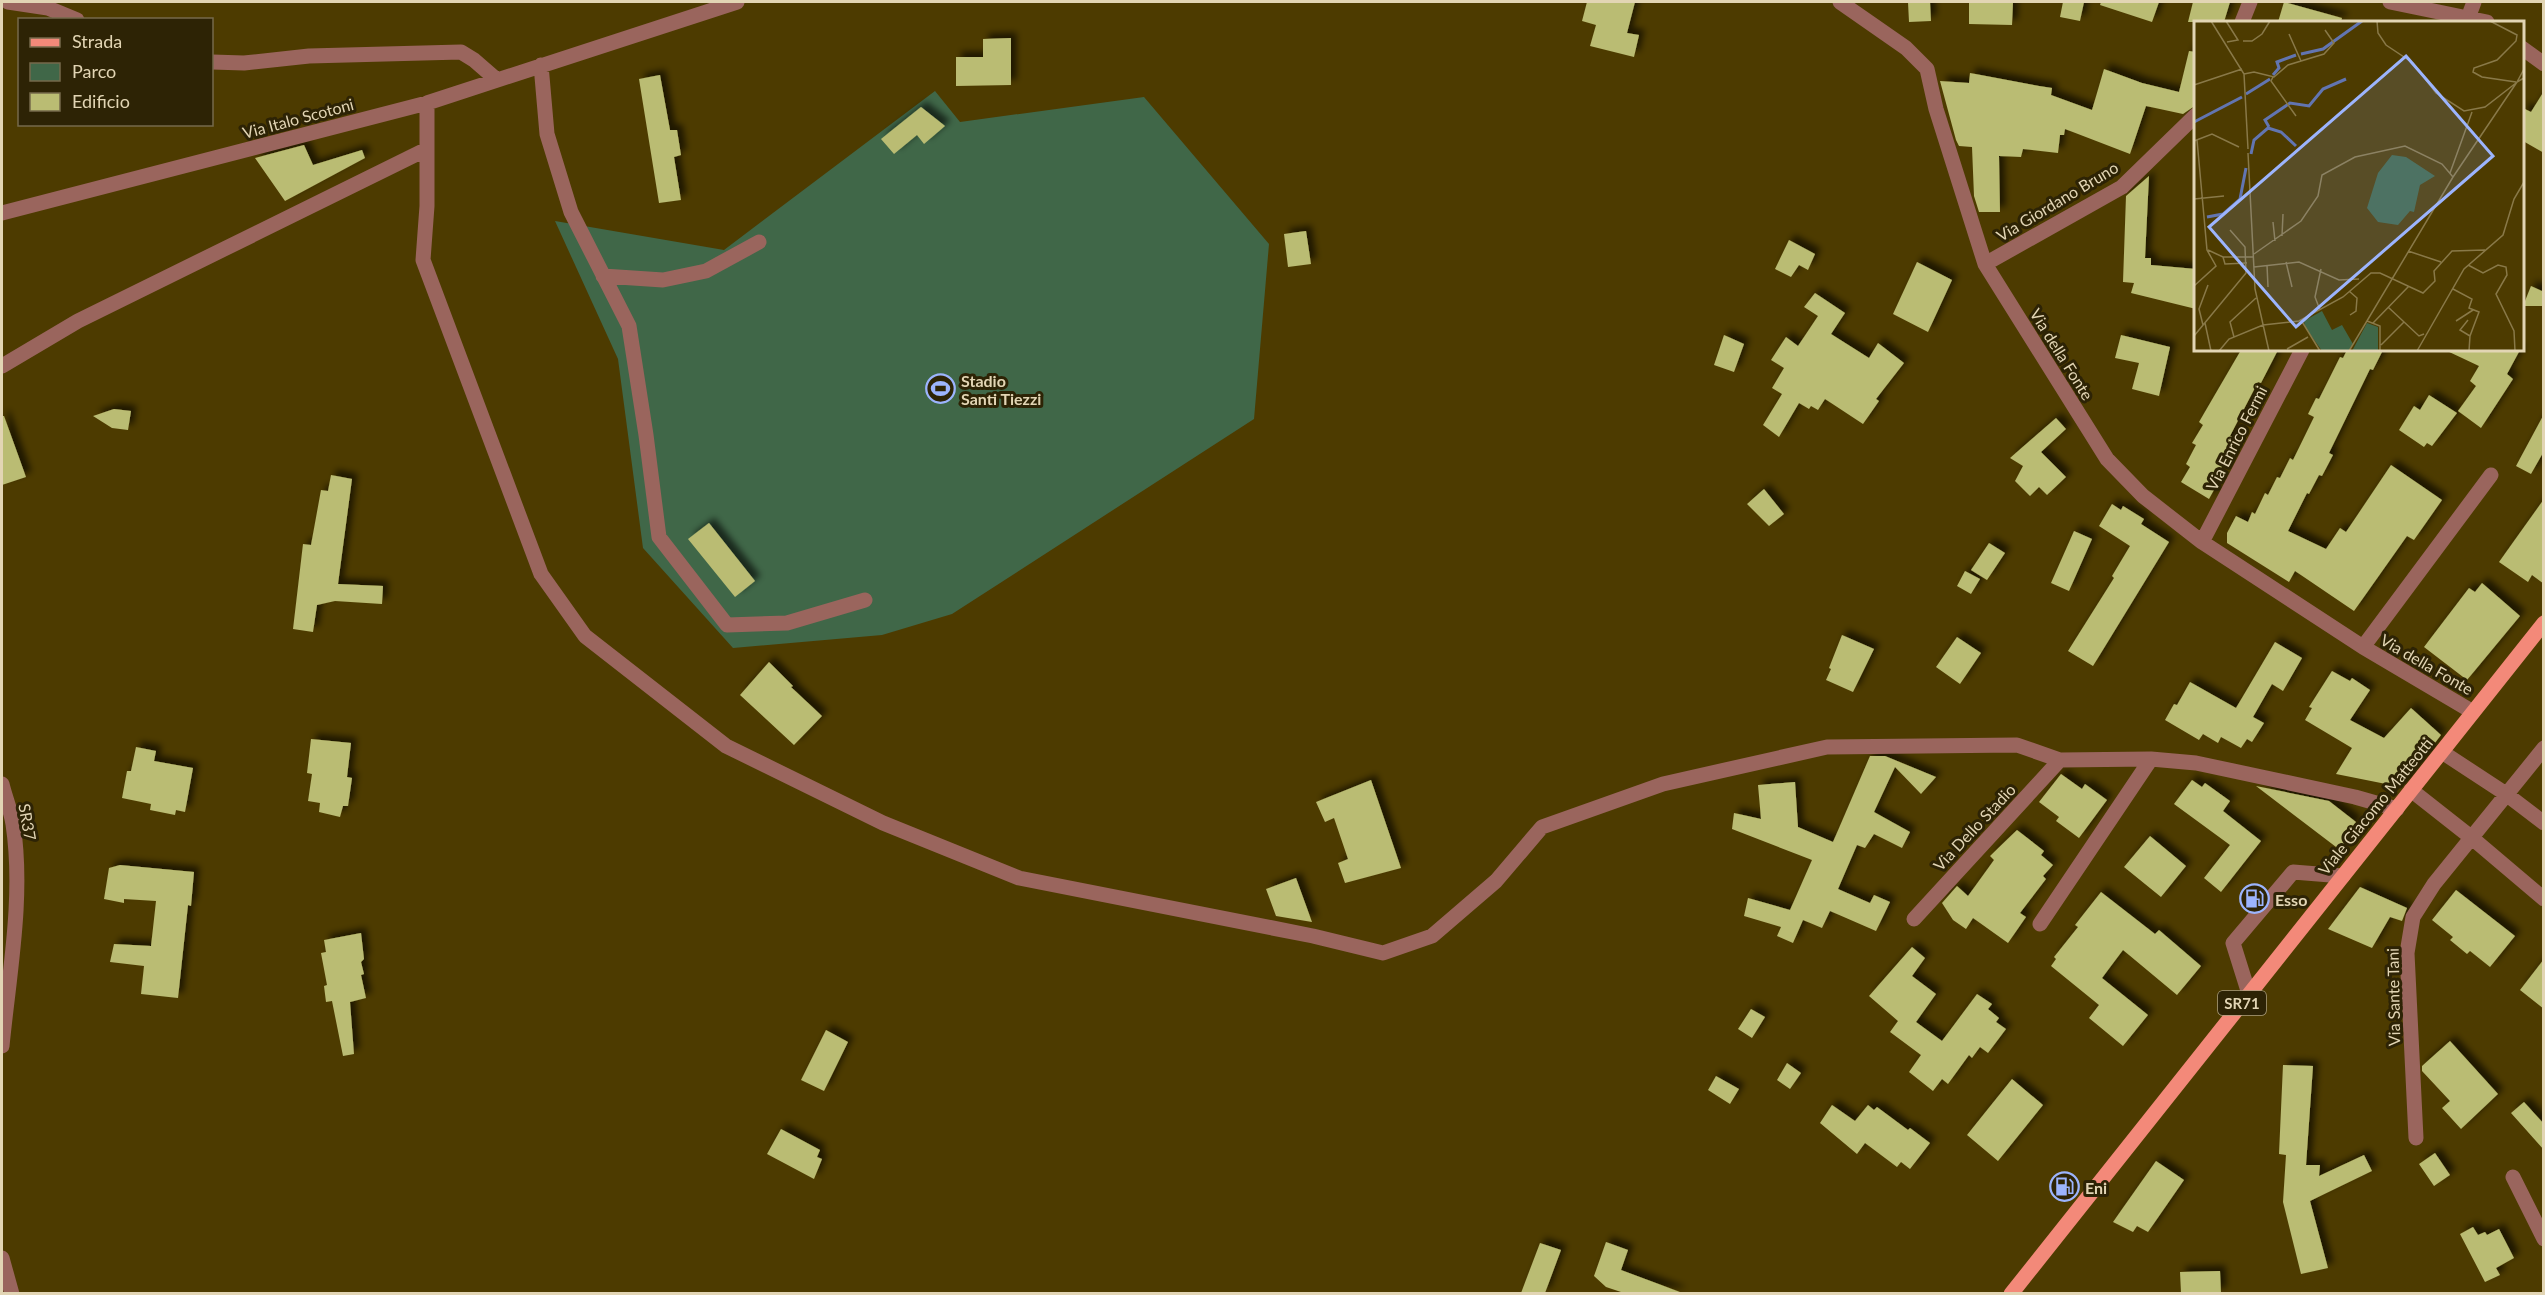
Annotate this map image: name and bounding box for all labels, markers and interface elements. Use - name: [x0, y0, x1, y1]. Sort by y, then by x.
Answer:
- legend: [18, 18, 213, 126]
- inset map: [2194, 21, 2524, 351]
- text: Strada: [72, 30, 122, 52]
- text: Parco: [72, 60, 116, 82]
- text: Edificio: [72, 90, 130, 112]
- street label: Via Italo Scotoni: [240, 94, 356, 142]
- street label: Via Giordano Bruno: [1993, 157, 2121, 245]
- street label: Via della Fonte: [2026, 305, 2098, 403]
- place label: Stadio Santi Tiezzi: [961, 371, 1041, 408]
- sports icon: Stadio Santi Tiezzi: [924, 373, 956, 405]
- street label: Via Enrico Fermi: [2202, 383, 2270, 493]
- street label: Via della Fonte: [2377, 630, 2477, 698]
- street label: Viale Giacomo Matteotti: [2314, 734, 2436, 878]
- street label: Via Dello Stadio: [1929, 780, 2019, 874]
- street label: SR37: [15, 802, 41, 842]
- fuel station icon: Esso: [2238, 883, 2270, 915]
- place label: Esso: [2275, 890, 2307, 909]
- street label: Via Sante Tani: [2383, 948, 2403, 1046]
- road number: SR71: [2218, 991, 2266, 1015]
- fuel station icon: Eni: [2048, 1171, 2080, 1203]
- place label: Eni: [2085, 1178, 2107, 1197]

